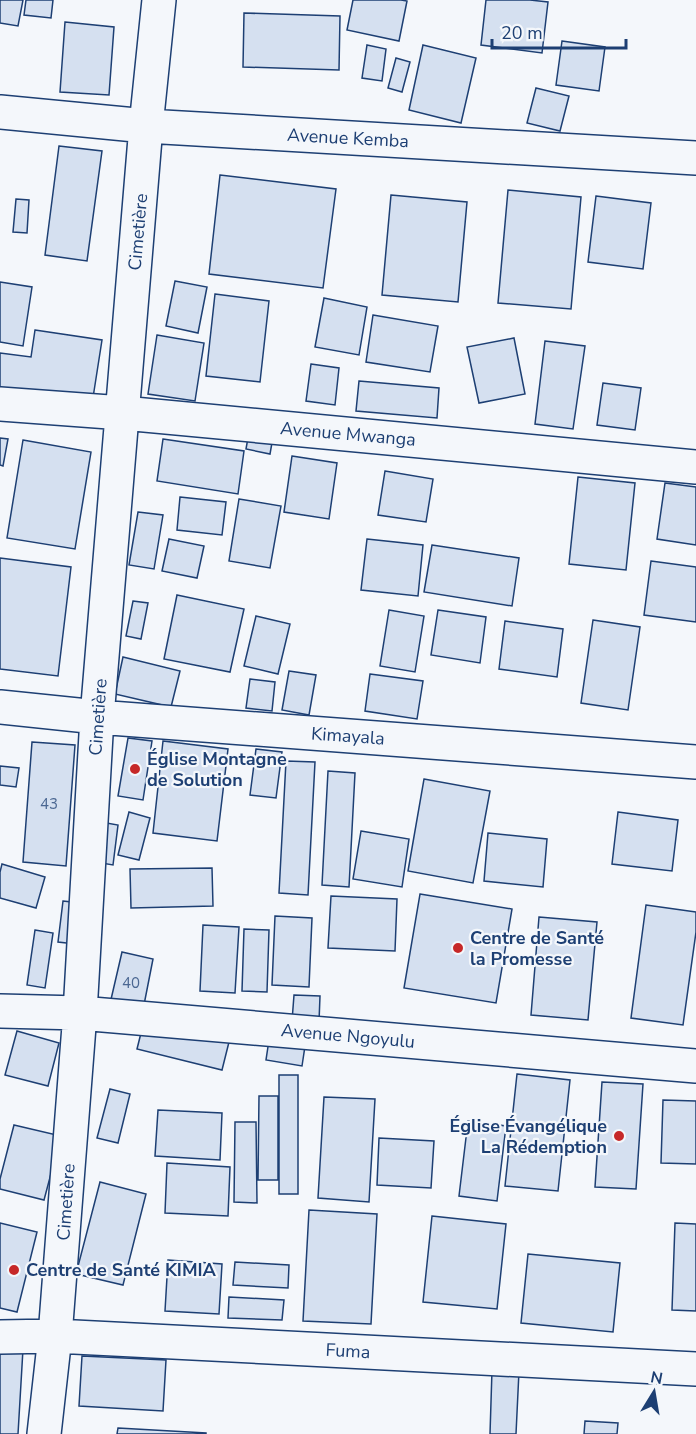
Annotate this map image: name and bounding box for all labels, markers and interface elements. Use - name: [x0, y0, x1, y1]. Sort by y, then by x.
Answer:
- scale bar: [492, 12, 626, 50]
- text: 20 m: [501, 21, 543, 45]
- street label: Avenue Kemba: [286, 123, 410, 153]
- street label: Cimetière: [123, 192, 153, 272]
- street label: Avenue Mwanga: [279, 416, 417, 452]
- street label: Cimetière: [83, 678, 113, 756]
- street label: Kimayala: [310, 721, 386, 751]
- place label: Église Montagne de Solution: [147, 747, 287, 792]
- marker: Église Montagne de Solution: [128, 762, 142, 776]
- house number: 43: [40, 794, 58, 814]
- place label: Centre de Santé la Promesse: [470, 926, 604, 971]
- marker: Centre de Santé la Promesse: [451, 941, 465, 955]
- house number: 40: [122, 973, 140, 993]
- street label: Avenue Ngoyulu: [280, 1018, 416, 1054]
- place label: Église Évangélique La Rédemption: [449, 1114, 607, 1159]
- marker: Église Évangélique La Rédemption: [612, 1129, 626, 1143]
- street label: Cimetière: [51, 1163, 81, 1241]
- place label: Centre de Santé KIMIA: [26, 1258, 217, 1282]
- marker: Centre de Santé KIMIA: [7, 1263, 21, 1277]
- street label: Fuma: [325, 1338, 371, 1364]
- north arrow: [624, 1362, 684, 1422]
- text: N: [649, 1366, 665, 1390]

